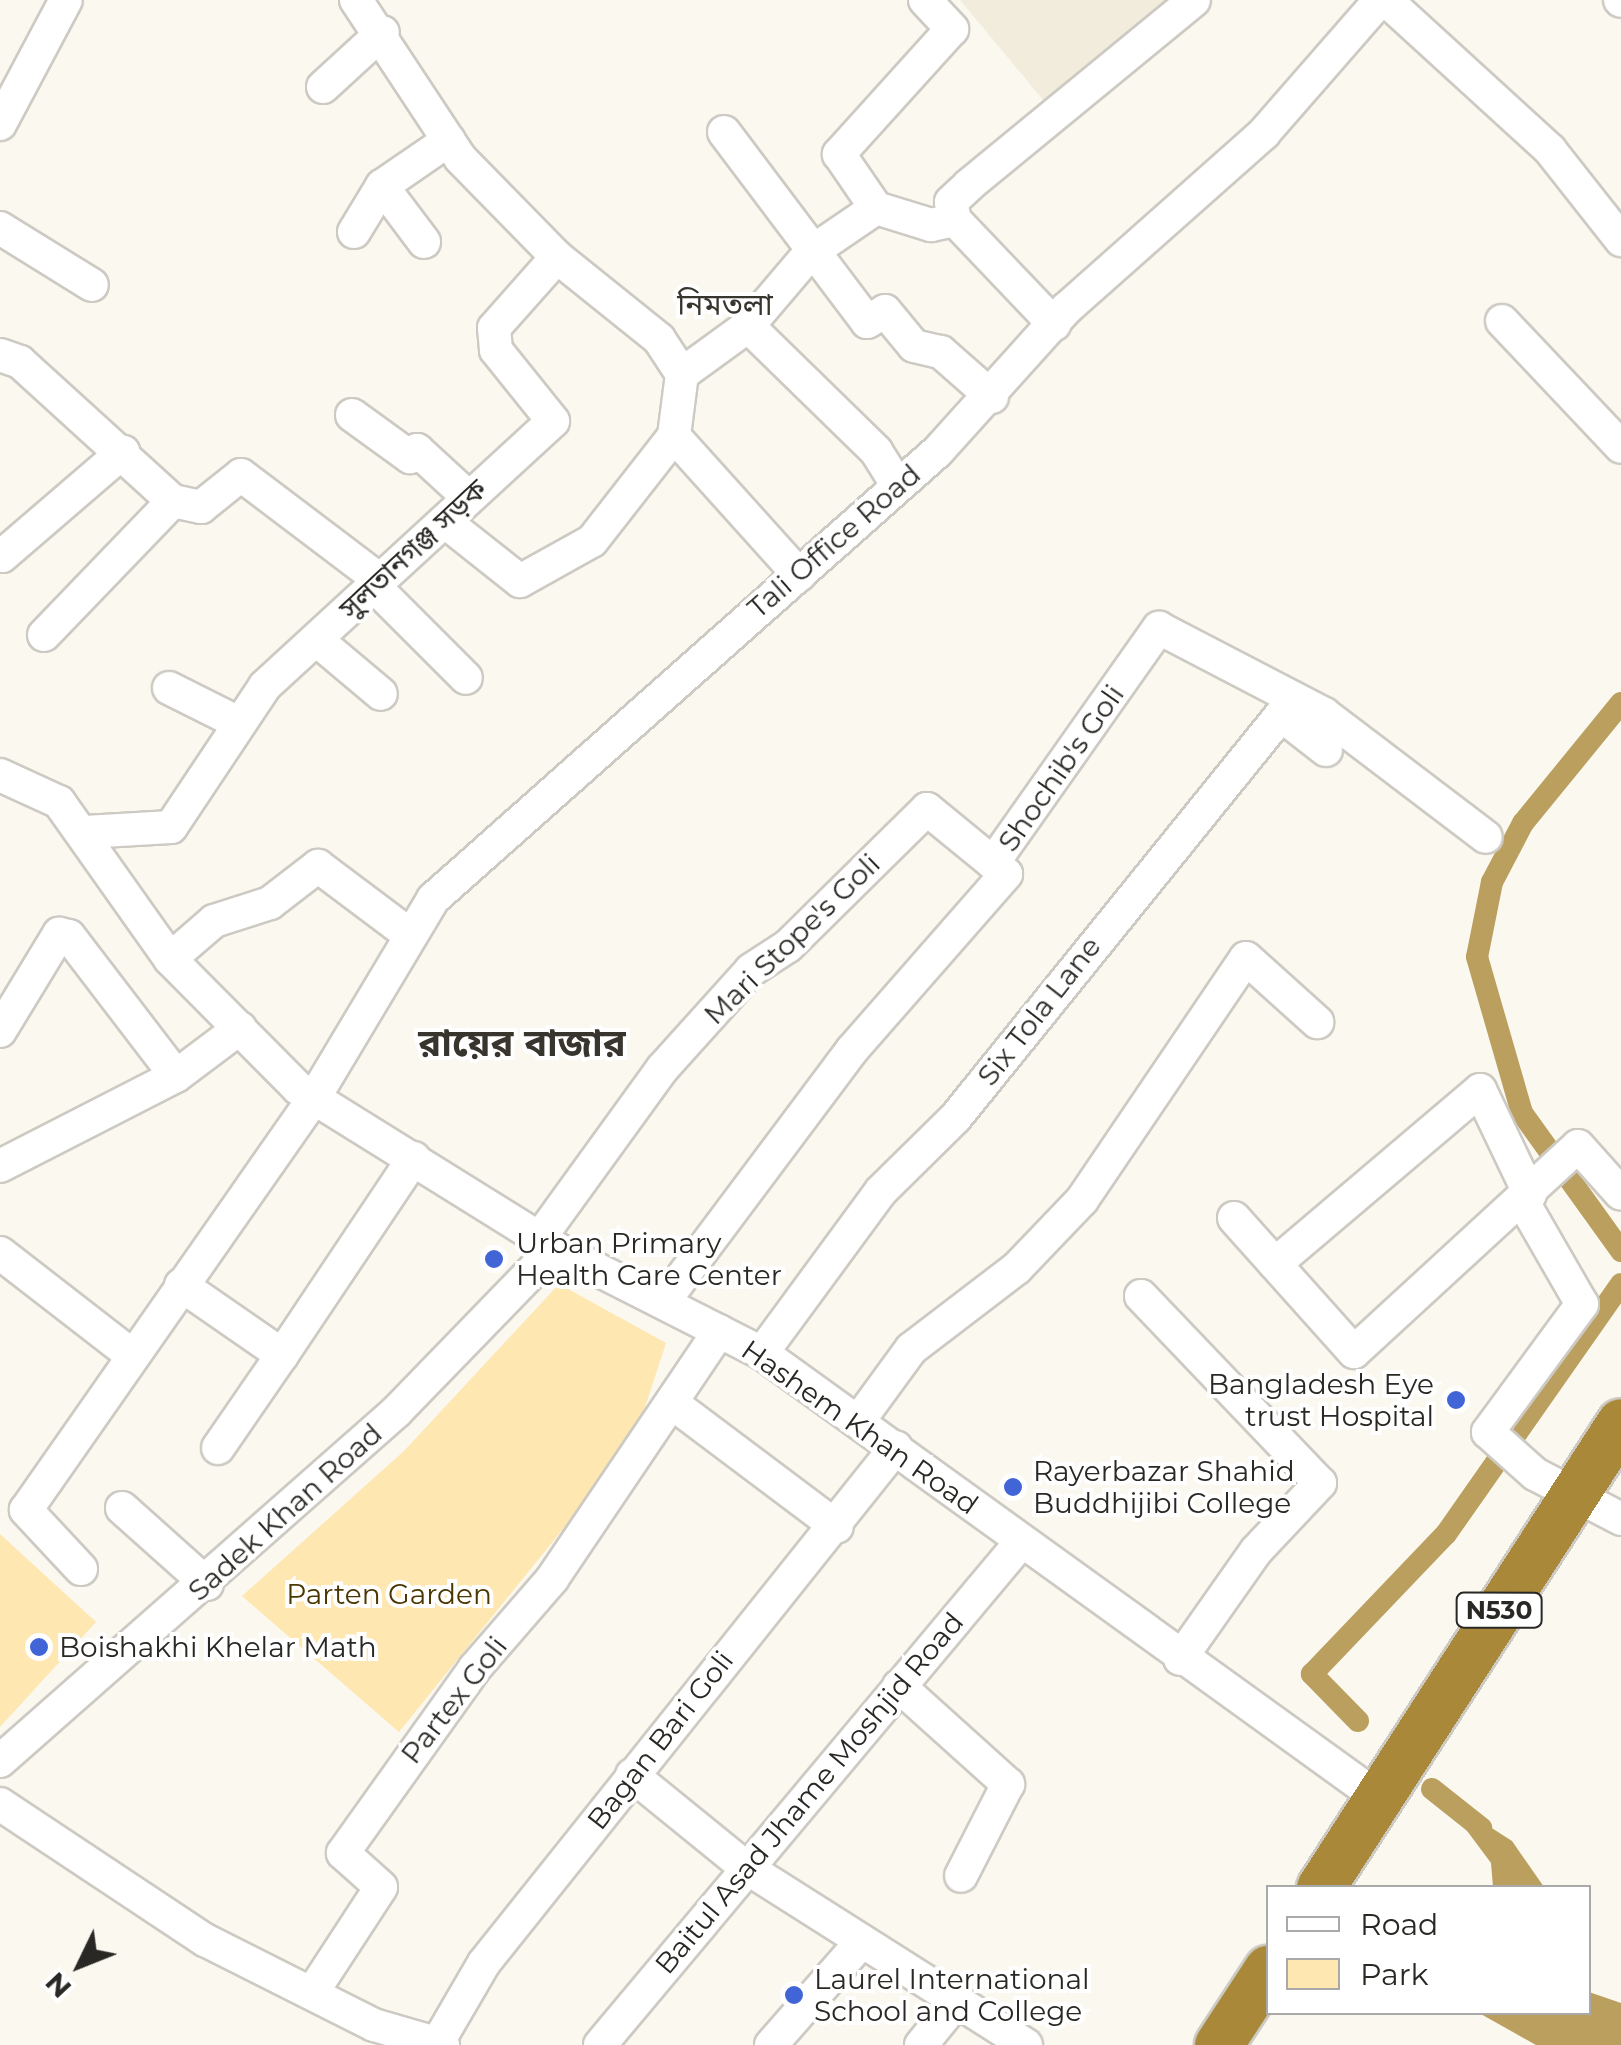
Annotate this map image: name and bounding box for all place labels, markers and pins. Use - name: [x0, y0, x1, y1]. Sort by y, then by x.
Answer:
- place label: Urban Primary Health Care Center: [516, 1226, 782, 1292]
- marker: Urban Primary Health Care Center: [481, 1246, 507, 1272]
- place label: Bangladesh Eye trust Hospital: [1208, 1367, 1434, 1433]
- marker: Bangladesh Eye trust Hospital: [1443, 1387, 1469, 1413]
- place label: Rayerbazar Shahid Buddhijibi College: [1033, 1454, 1295, 1520]
- marker: Rayerbazar Shahid Buddhijibi College: [1002, 1476, 1024, 1498]
- place label: Boishakhi Khelar Math: [59, 1630, 377, 1664]
- marker: Boishakhi Khelar Math: [28, 1636, 50, 1658]
- place label: Laurel International School and College: [814, 1962, 1090, 2028]
- marker: Laurel International School and College: [783, 1984, 805, 2006]

